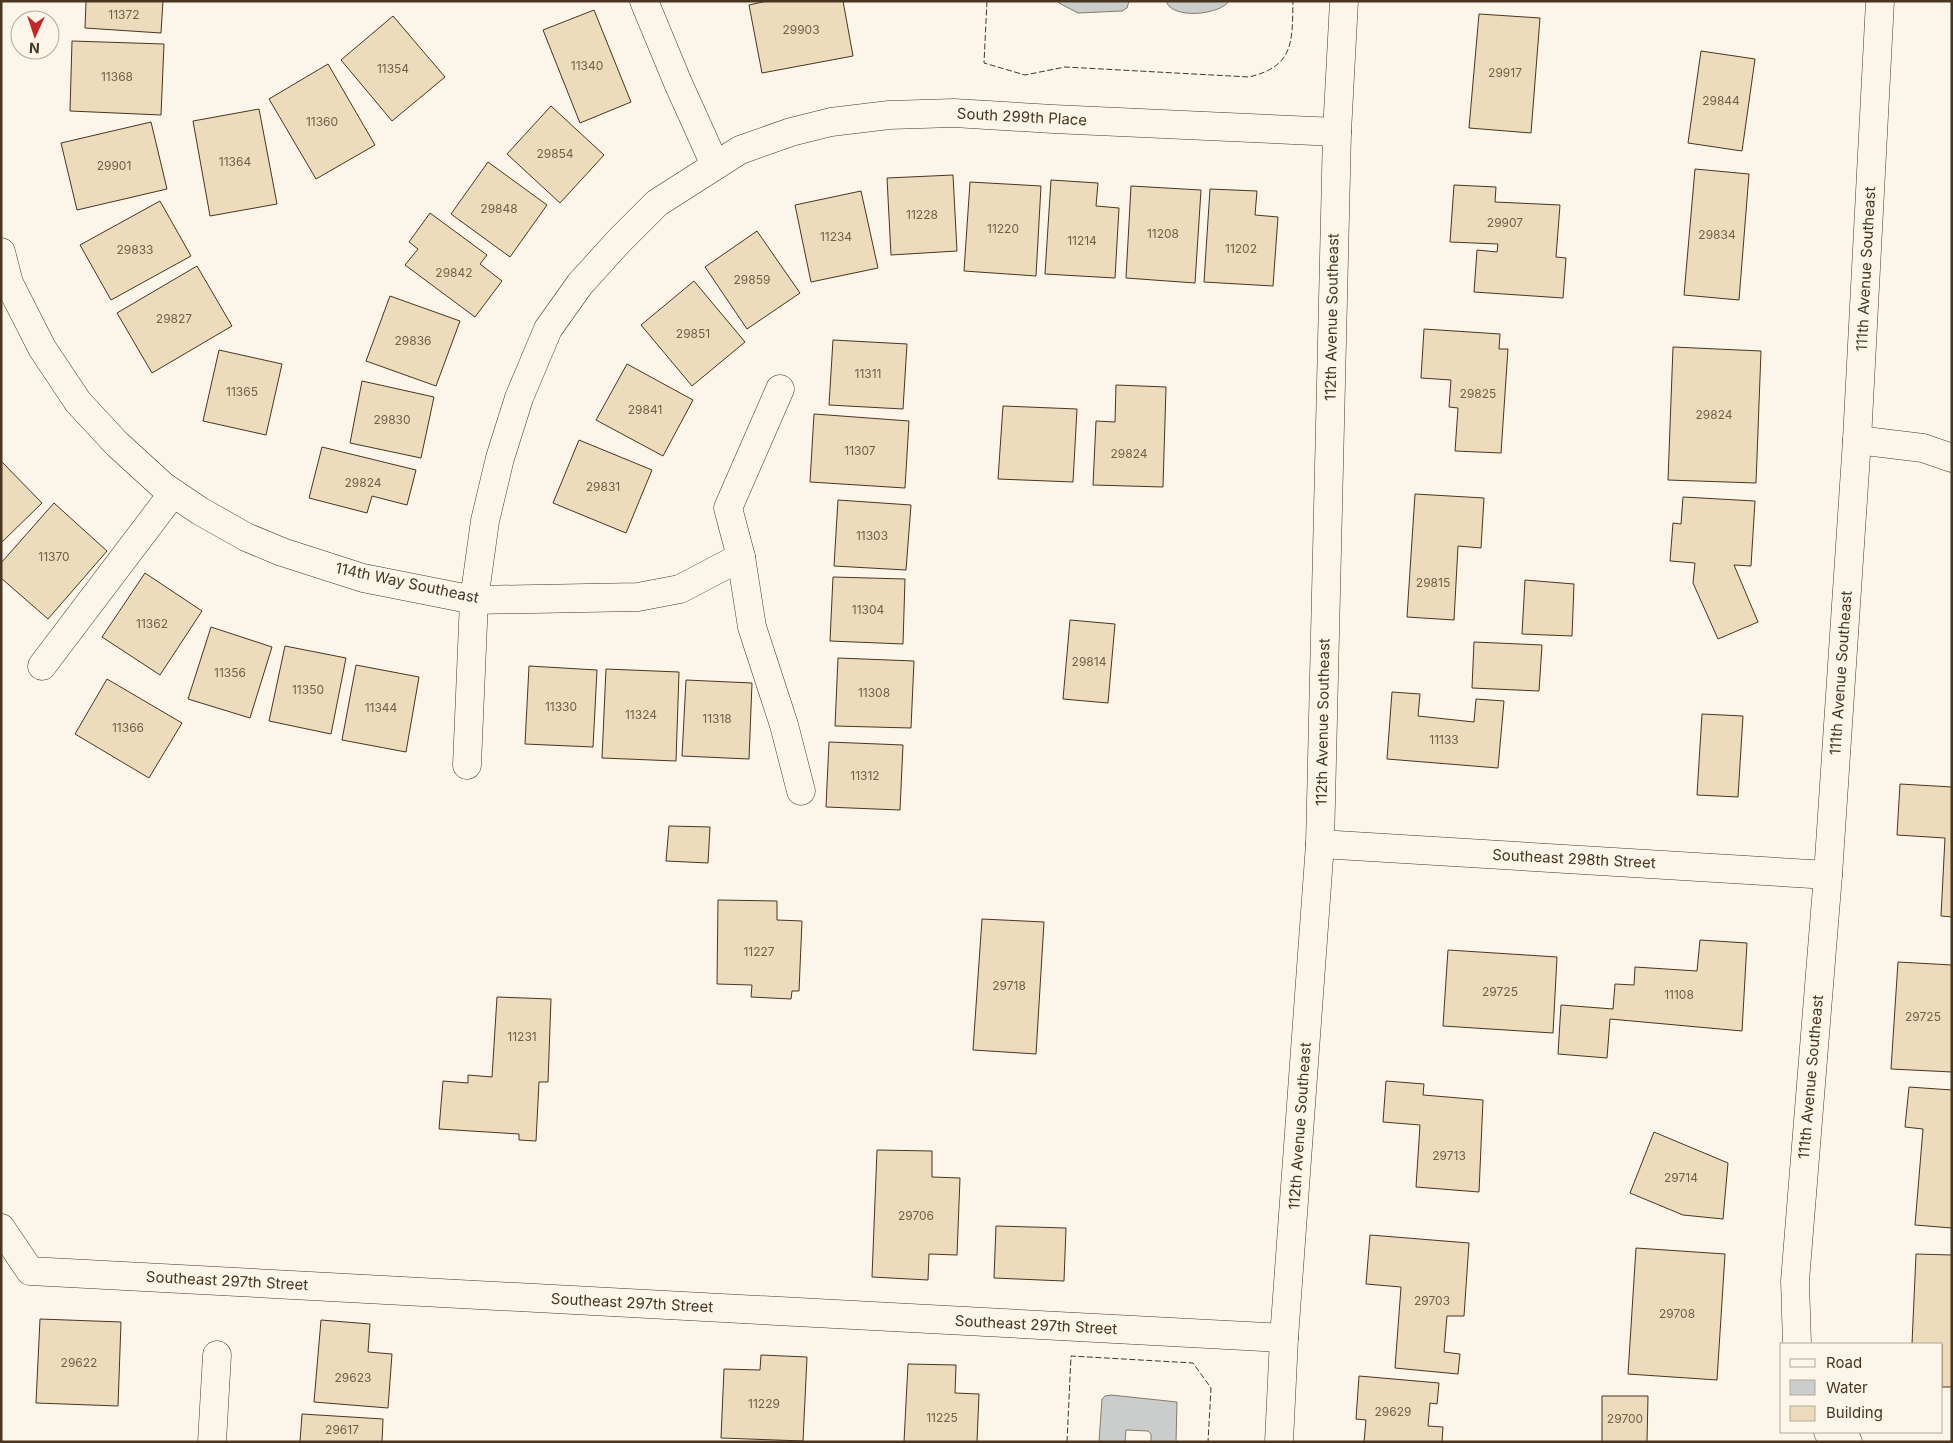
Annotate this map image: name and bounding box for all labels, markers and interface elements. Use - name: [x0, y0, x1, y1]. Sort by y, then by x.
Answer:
- house number: 11372: [108, 7, 140, 22]
- north arrow: [10, 10, 60, 60]
- house number: 29903: [782, 22, 820, 37]
- text: N: [29, 40, 40, 57]
- house number: 11340: [571, 58, 603, 73]
- house number: 11354: [377, 61, 409, 76]
- house number: 29917: [1488, 65, 1522, 80]
- house number: 11368: [101, 69, 133, 84]
- house number: 29844: [1702, 93, 1740, 108]
- street label: South 299th Place: [956, 104, 1088, 129]
- house number: 11360: [306, 114, 338, 129]
- house number: 29854: [536, 146, 574, 161]
- house number: 11364: [219, 154, 251, 169]
- house number: 29901: [97, 158, 131, 173]
- street label: 111th Avenue Southeast: [1852, 186, 1879, 352]
- house number: 29848: [480, 201, 518, 216]
- house number: 11228: [906, 207, 938, 222]
- house number: 29907: [1487, 215, 1523, 230]
- house number: 11220: [987, 221, 1019, 236]
- house number: 11208: [1147, 226, 1179, 241]
- house number: 29834: [1698, 227, 1736, 242]
- house number: 11234: [820, 229, 852, 244]
- house number: 11214: [1067, 233, 1097, 248]
- street label: 112th Avenue Southeast: [1321, 233, 1342, 401]
- house number: 11202: [1225, 241, 1257, 256]
- house number: 29833: [116, 242, 154, 257]
- house number: 29842: [435, 265, 473, 280]
- house number: 29859: [734, 272, 770, 287]
- house number: 29827: [156, 311, 192, 326]
- house number: 29851: [676, 326, 710, 341]
- house number: 29836: [394, 333, 432, 348]
- house number: 11311: [855, 366, 881, 381]
- house number: 11365: [226, 384, 258, 399]
- house number: 29825: [1460, 386, 1496, 401]
- house number: 29841: [628, 402, 662, 417]
- house number: 29824: [1695, 407, 1733, 422]
- house number: 29830: [373, 412, 411, 427]
- house number: 11307: [844, 443, 876, 458]
- house number: 29824: [1110, 446, 1148, 461]
- house number: 29824: [344, 475, 382, 490]
- house number: 29831: [586, 479, 620, 494]
- house number: 11303: [856, 528, 888, 543]
- house number: 11370: [38, 549, 70, 564]
- street label: 114th Way Southeast: [334, 558, 481, 607]
- house number: 29815: [1416, 575, 1450, 590]
- street label: 111th Avenue Southeast: [1825, 590, 1856, 756]
- house number: 11304: [852, 602, 884, 617]
- house number: 11362: [136, 616, 168, 631]
- street label: 112th Avenue Southeast: [1312, 638, 1333, 806]
- house number: 29814: [1072, 654, 1107, 669]
- house number: 11356: [214, 665, 246, 680]
- house number: 11350: [292, 682, 324, 697]
- house number: 11308: [858, 685, 890, 700]
- house number: 11330: [545, 699, 577, 714]
- house number: 11344: [365, 700, 398, 715]
- house number: 11324: [625, 707, 657, 722]
- house number: 11318: [702, 711, 732, 726]
- house number: 11366: [112, 720, 144, 735]
- house number: 11133: [1429, 732, 1459, 747]
- house number: 11312: [850, 768, 880, 783]
- street label: Southeast 298th Street: [1492, 845, 1656, 872]
- house number: 11227: [743, 944, 775, 959]
- house number: 29718: [992, 978, 1026, 993]
- house number: 29725: [1482, 984, 1518, 999]
- house number: 11108: [1664, 987, 1694, 1002]
- street label: 111th Avenue Southeast: [1794, 994, 1827, 1160]
- house number: 29725: [1905, 1009, 1941, 1024]
- house number: 11231: [507, 1029, 537, 1044]
- street label: 112th Avenue Southeast: [1284, 1042, 1315, 1210]
- house number: 29713: [1432, 1148, 1466, 1163]
- house number: 29714: [1664, 1170, 1698, 1185]
- house number: 29706: [898, 1208, 934, 1223]
- street label: Southeast 297th Street: [145, 1267, 309, 1294]
- street label: Southeast 297th Street: [550, 1289, 714, 1316]
- house number: 29703: [1414, 1293, 1450, 1308]
- house number: 29708: [1659, 1306, 1695, 1321]
- street label: Southeast 297th Street: [954, 1311, 1118, 1338]
- legend: [1780, 1343, 1943, 1433]
- text: Road: [1826, 1353, 1862, 1372]
- house number: 29622: [61, 1355, 97, 1370]
- house number: 29623: [335, 1370, 371, 1385]
- text: Water: [1826, 1378, 1868, 1397]
- house number: 11229: [748, 1396, 780, 1411]
- text: Building: [1826, 1403, 1883, 1422]
- house number: 29629: [1375, 1404, 1411, 1419]
- house number: 11225: [926, 1410, 958, 1425]
- house number: 29700: [1607, 1411, 1643, 1426]
- house number: 29617: [325, 1422, 359, 1437]

